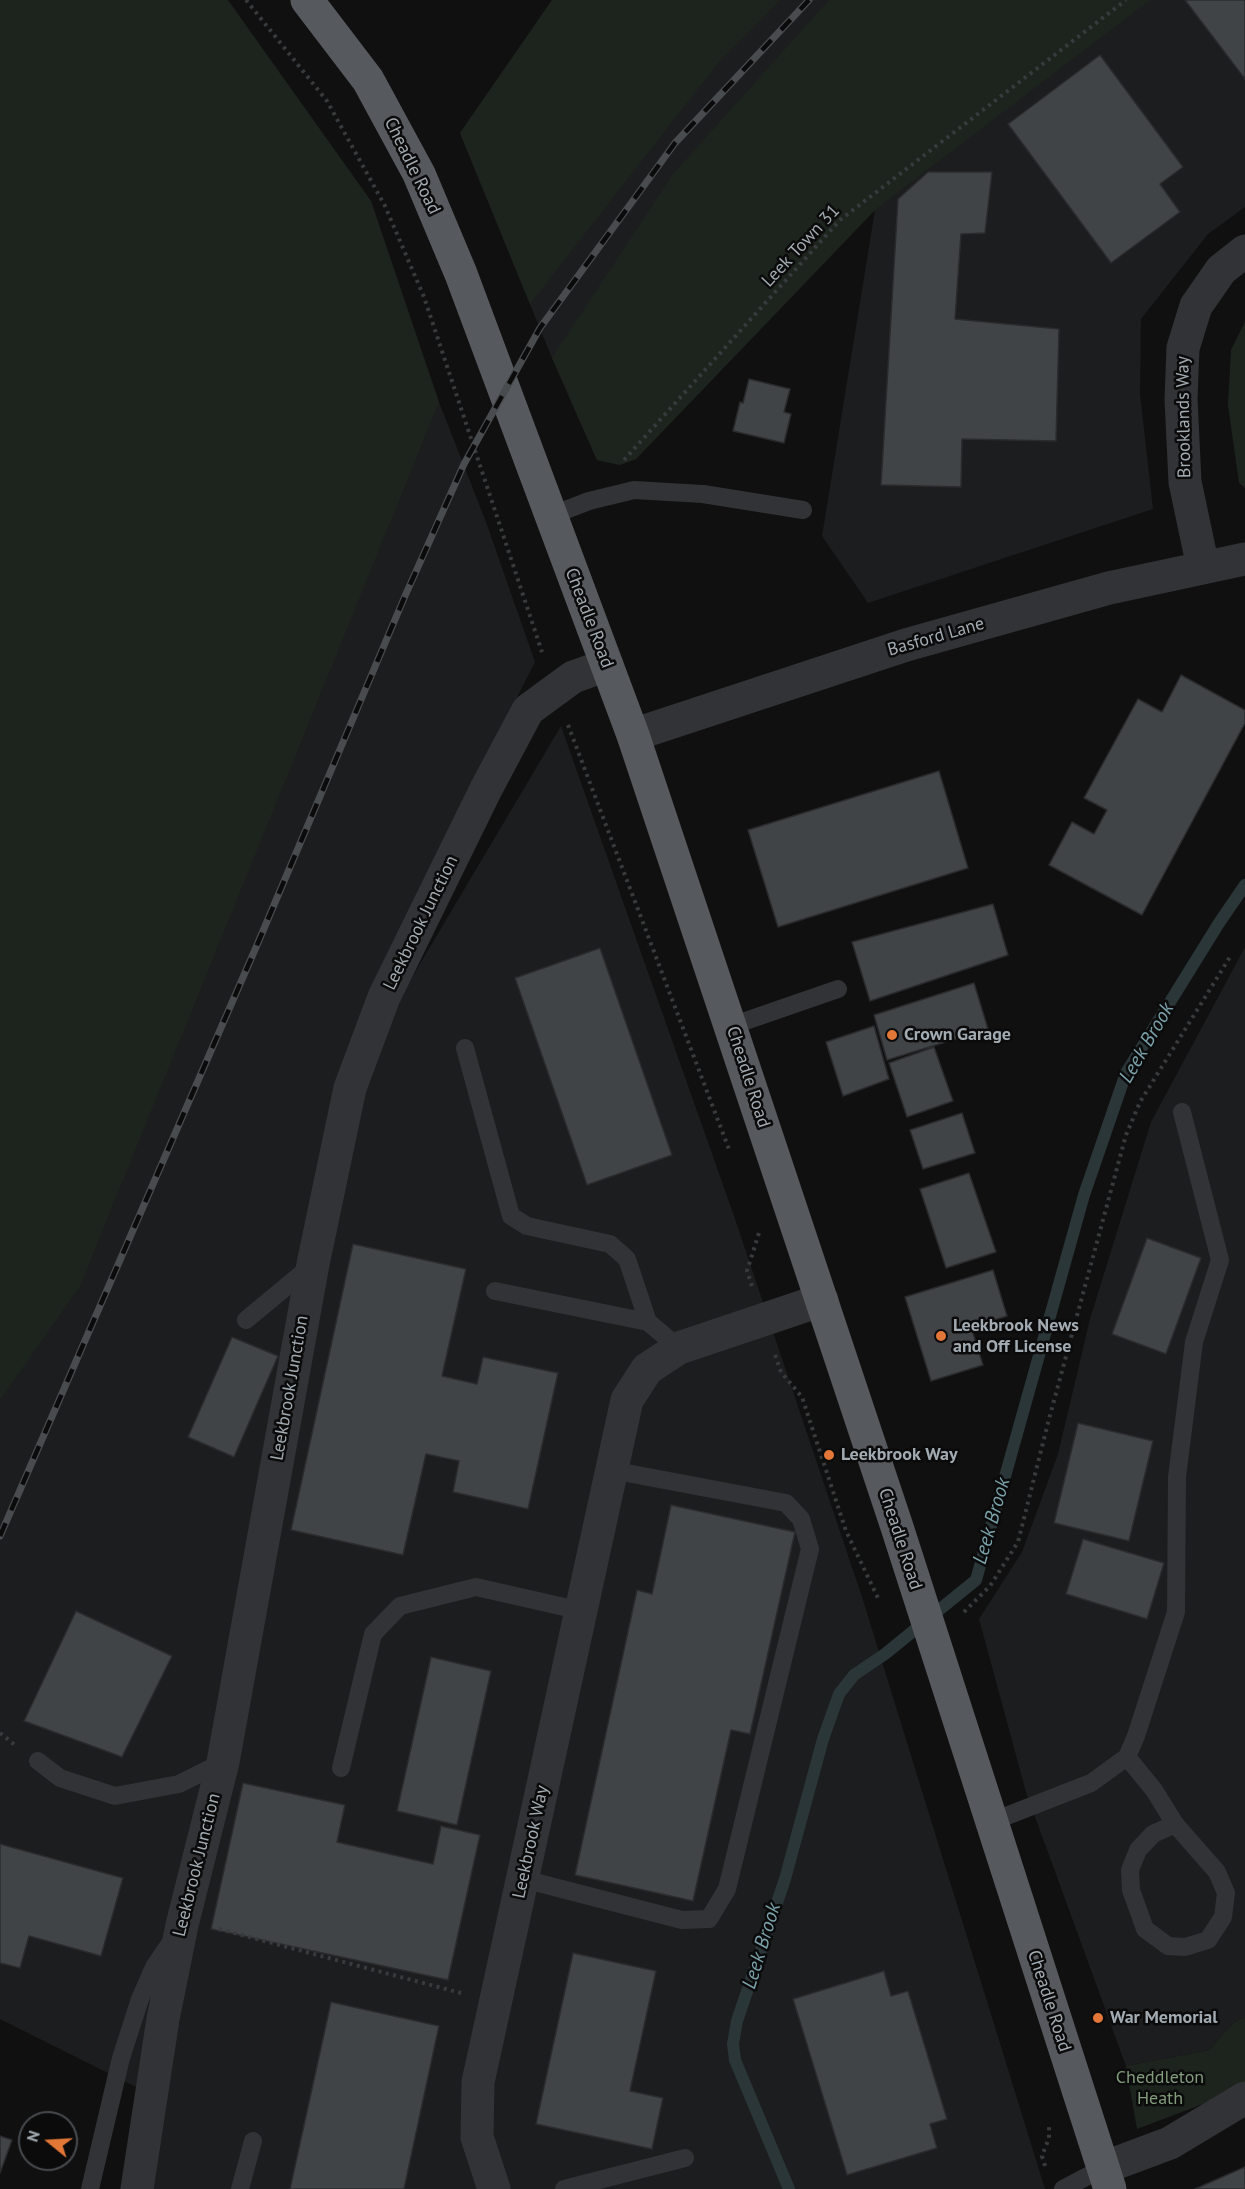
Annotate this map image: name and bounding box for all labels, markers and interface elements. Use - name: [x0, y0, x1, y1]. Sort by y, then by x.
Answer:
- street label: Cheadle Road: [379, 114, 445, 218]
- street label: Leek Town 31: [758, 200, 844, 292]
- street label: Brooklands Way: [1172, 356, 1196, 478]
- street label: Cheadle Road: [560, 565, 618, 671]
- street label: Basford Lane: [885, 613, 987, 661]
- street label: Leekbrook Junction: [379, 852, 463, 994]
- water label: Leek Brook: [1114, 999, 1180, 1087]
- street label: Cheadle Road: [721, 1024, 775, 1130]
- place label: Crown Garage: [904, 1024, 1011, 1046]
- marker: Crown Garage: [885, 1028, 899, 1042]
- street label: Leekbrook Junction: [267, 1314, 313, 1462]
- place label: Leekbrook News and Off License: [953, 1315, 1079, 1358]
- marker: Leekbrook News and Off License: [934, 1329, 948, 1343]
- place label: Leekbrook Way: [841, 1444, 958, 1466]
- marker: Leekbrook Way: [822, 1448, 836, 1462]
- water label: Leek Brook: [968, 1475, 1016, 1567]
- street label: Cheadle Road: [873, 1486, 927, 1592]
- street label: Leekbrook Way: [508, 1784, 554, 1900]
- street label: Leekbrook Junction: [169, 1791, 225, 1939]
- water label: Leek Brook: [738, 1900, 786, 1992]
- street label: Cheadle Road: [1022, 1948, 1076, 2054]
- place label: War Memorial: [1110, 2007, 1218, 2029]
- marker: War Memorial: [1091, 2011, 1105, 2025]
- park label: Cheddleton Heath: [1116, 2067, 1204, 2110]
- north arrow: [18, 2111, 78, 2171]
- text: N: [22, 2128, 44, 2144]

